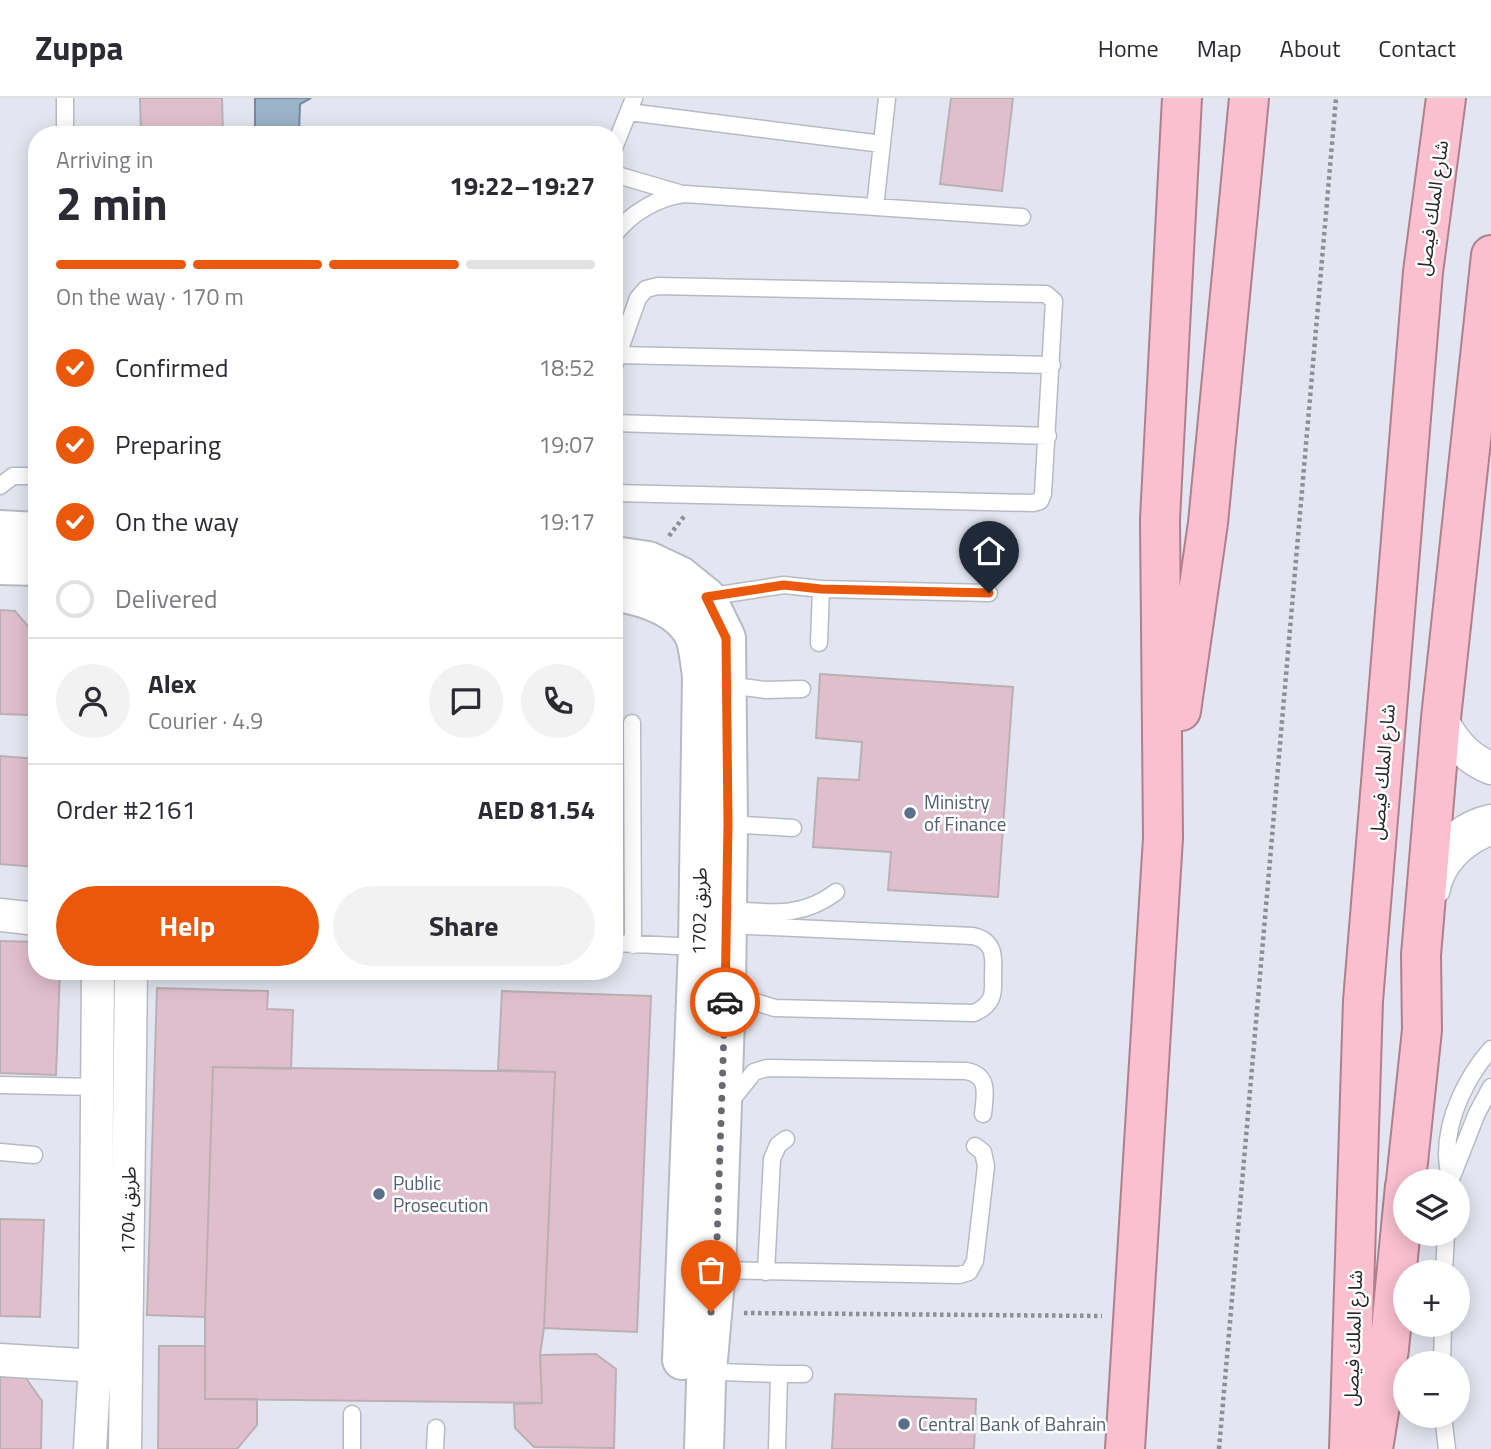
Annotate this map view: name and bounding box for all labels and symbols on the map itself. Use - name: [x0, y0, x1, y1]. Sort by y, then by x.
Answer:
- street label: شارع الملك فيصل: [1408, 138, 1455, 278]
- pin: [959, 521, 1019, 593]
- street label: شارع الملك فيصل: [1361, 703, 1402, 841]
- place label: Ministry of Finance: [924, 787, 1006, 838]
- marker: Ministry of Finance: [902, 805, 918, 821]
- street label: طريق 1702: [683, 867, 714, 955]
- courier: [690, 967, 760, 1037]
- street label: طريق 1704: [112, 1166, 143, 1254]
- place label: Public Prosecution: [393, 1168, 489, 1219]
- marker: Public Prosecution: [371, 1186, 387, 1202]
- pin: [681, 1240, 741, 1312]
- street label: شارع الملك فيصل: [1336, 1269, 1369, 1407]
- place label: Central Bank of Bahrain: [918, 1409, 1106, 1438]
- marker: Central Bank of Bahrain: [896, 1416, 912, 1432]

